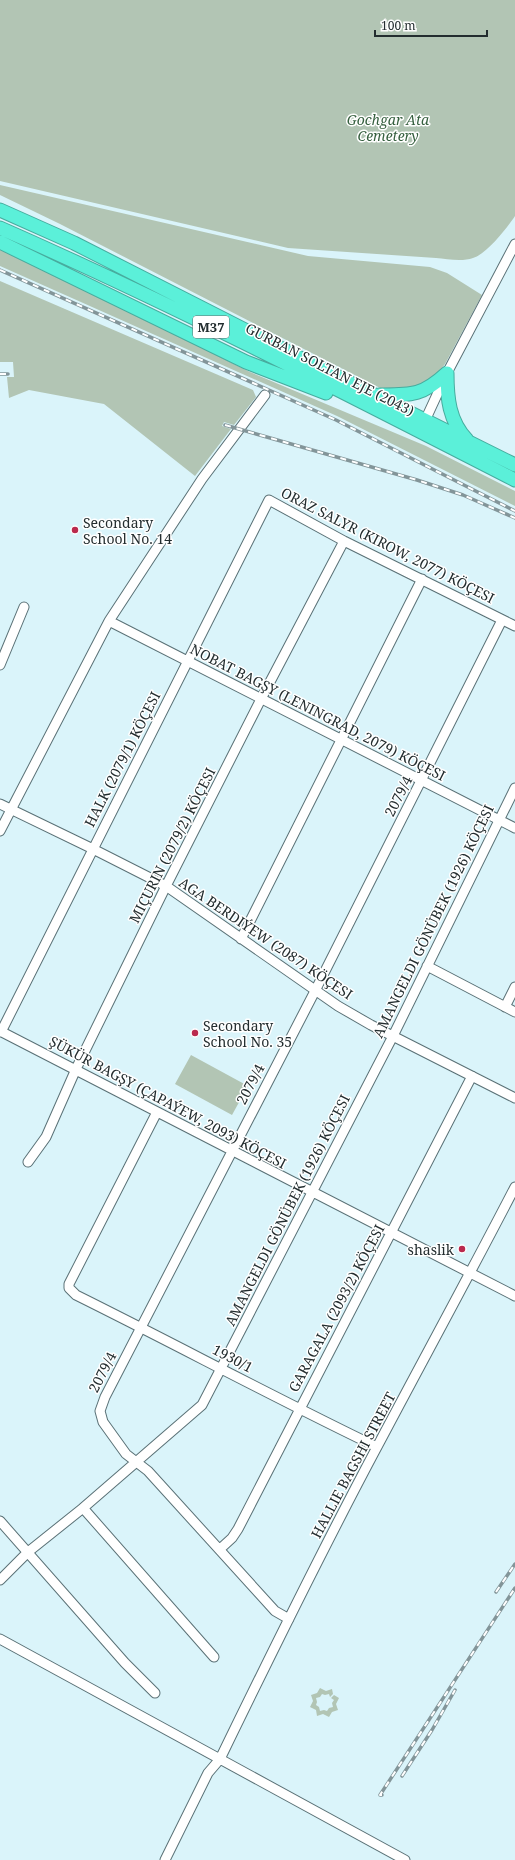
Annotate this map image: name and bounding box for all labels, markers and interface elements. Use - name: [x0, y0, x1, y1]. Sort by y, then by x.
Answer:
- scale bar: [375, 12, 487, 38]
- text: 100 m: [381, 17, 416, 34]
- park label: Gochgar Ata Cemetery: [347, 110, 430, 145]
- road number: M37: [193, 316, 229, 338]
- street label: GURBAN SOLTAN EJE (2043): [242, 318, 418, 420]
- street label: ORAZ SALYR (KIROW, 2077) KÖÇESI: [278, 483, 498, 607]
- place label: Secondary School No. 14: [83, 513, 172, 548]
- marker: Secondary School No. 14: [70, 525, 80, 535]
- street label: NOBAT BAGŞY (LENINGRAD, 2079) KÖÇESI: [187, 639, 449, 785]
- street label: HALK (2079/1) KÖÇESI: [80, 688, 164, 830]
- street label: MIÇURIN (2079/2) KÖÇESI: [124, 764, 220, 926]
- street label: 2079/4: [380, 772, 416, 820]
- street label: AMANGELDI GÖNÜBEK (1926) KÖÇESI: [368, 801, 498, 1041]
- street label: AGA BERDIÝEW (2087) KÖÇESI: [175, 873, 357, 1003]
- place label: Secondary School No. 35: [203, 1016, 292, 1051]
- marker: Secondary School No. 35: [190, 1028, 200, 1038]
- street label: ŞÜKÜR BAGŞY (ÇAPAÝEW, 2093) KÖÇESI: [46, 1031, 290, 1173]
- street label: 2079/4: [231, 1060, 269, 1108]
- street label: AMANGELDI GÖNÜBEK (1926) KÖÇESI: [220, 1091, 354, 1329]
- street label: GARAGALA (2093/2) KÖÇESI: [284, 1221, 388, 1395]
- place label: shaslik: [408, 1240, 455, 1259]
- marker: shaslik: [457, 1244, 467, 1254]
- street label: 1930/1: [209, 1339, 257, 1377]
- street label: 2079/4: [84, 1348, 120, 1396]
- street label: HALLIE BAGSHI STREET: [306, 1388, 400, 1541]

